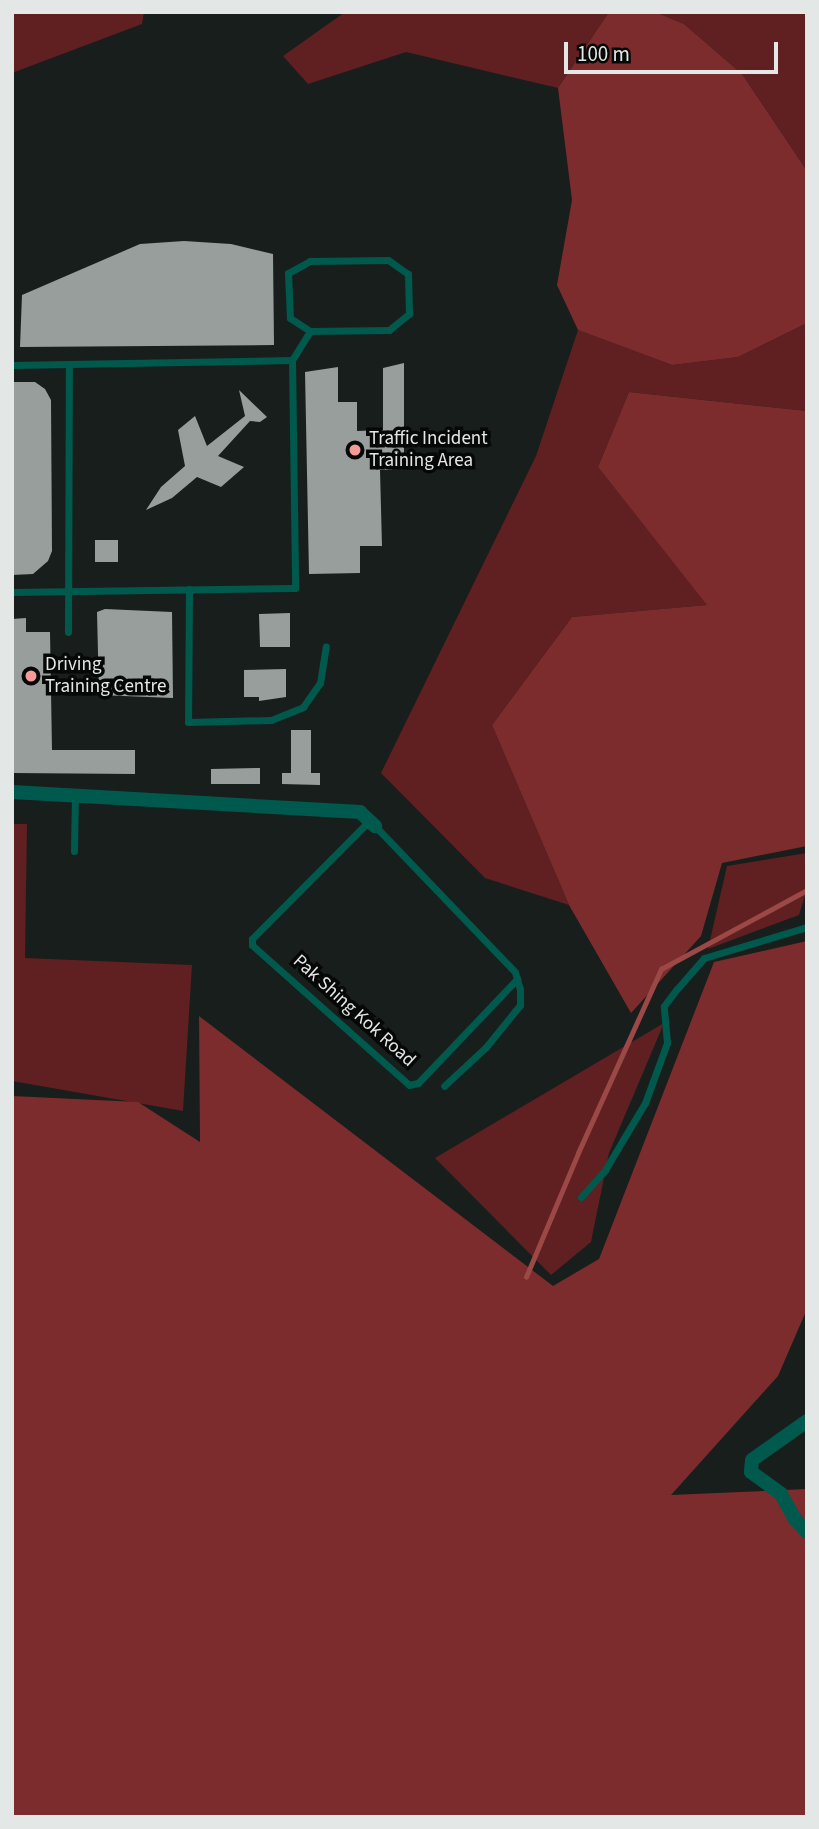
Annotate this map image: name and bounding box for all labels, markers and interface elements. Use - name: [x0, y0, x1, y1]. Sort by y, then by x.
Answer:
- scale bar: [567, 28, 780, 72]
- text: 100 m: [577, 39, 630, 69]
- place label: Traffic Incident Training Area: [369, 428, 488, 472]
- marker: Traffic Incident Training Area: [347, 442, 363, 458]
- place label: Driving Training Centre: [45, 654, 166, 698]
- marker: Driving Training Centre: [23, 668, 39, 684]
- street label: Pak Shing Kok Road: [288, 950, 420, 1072]

